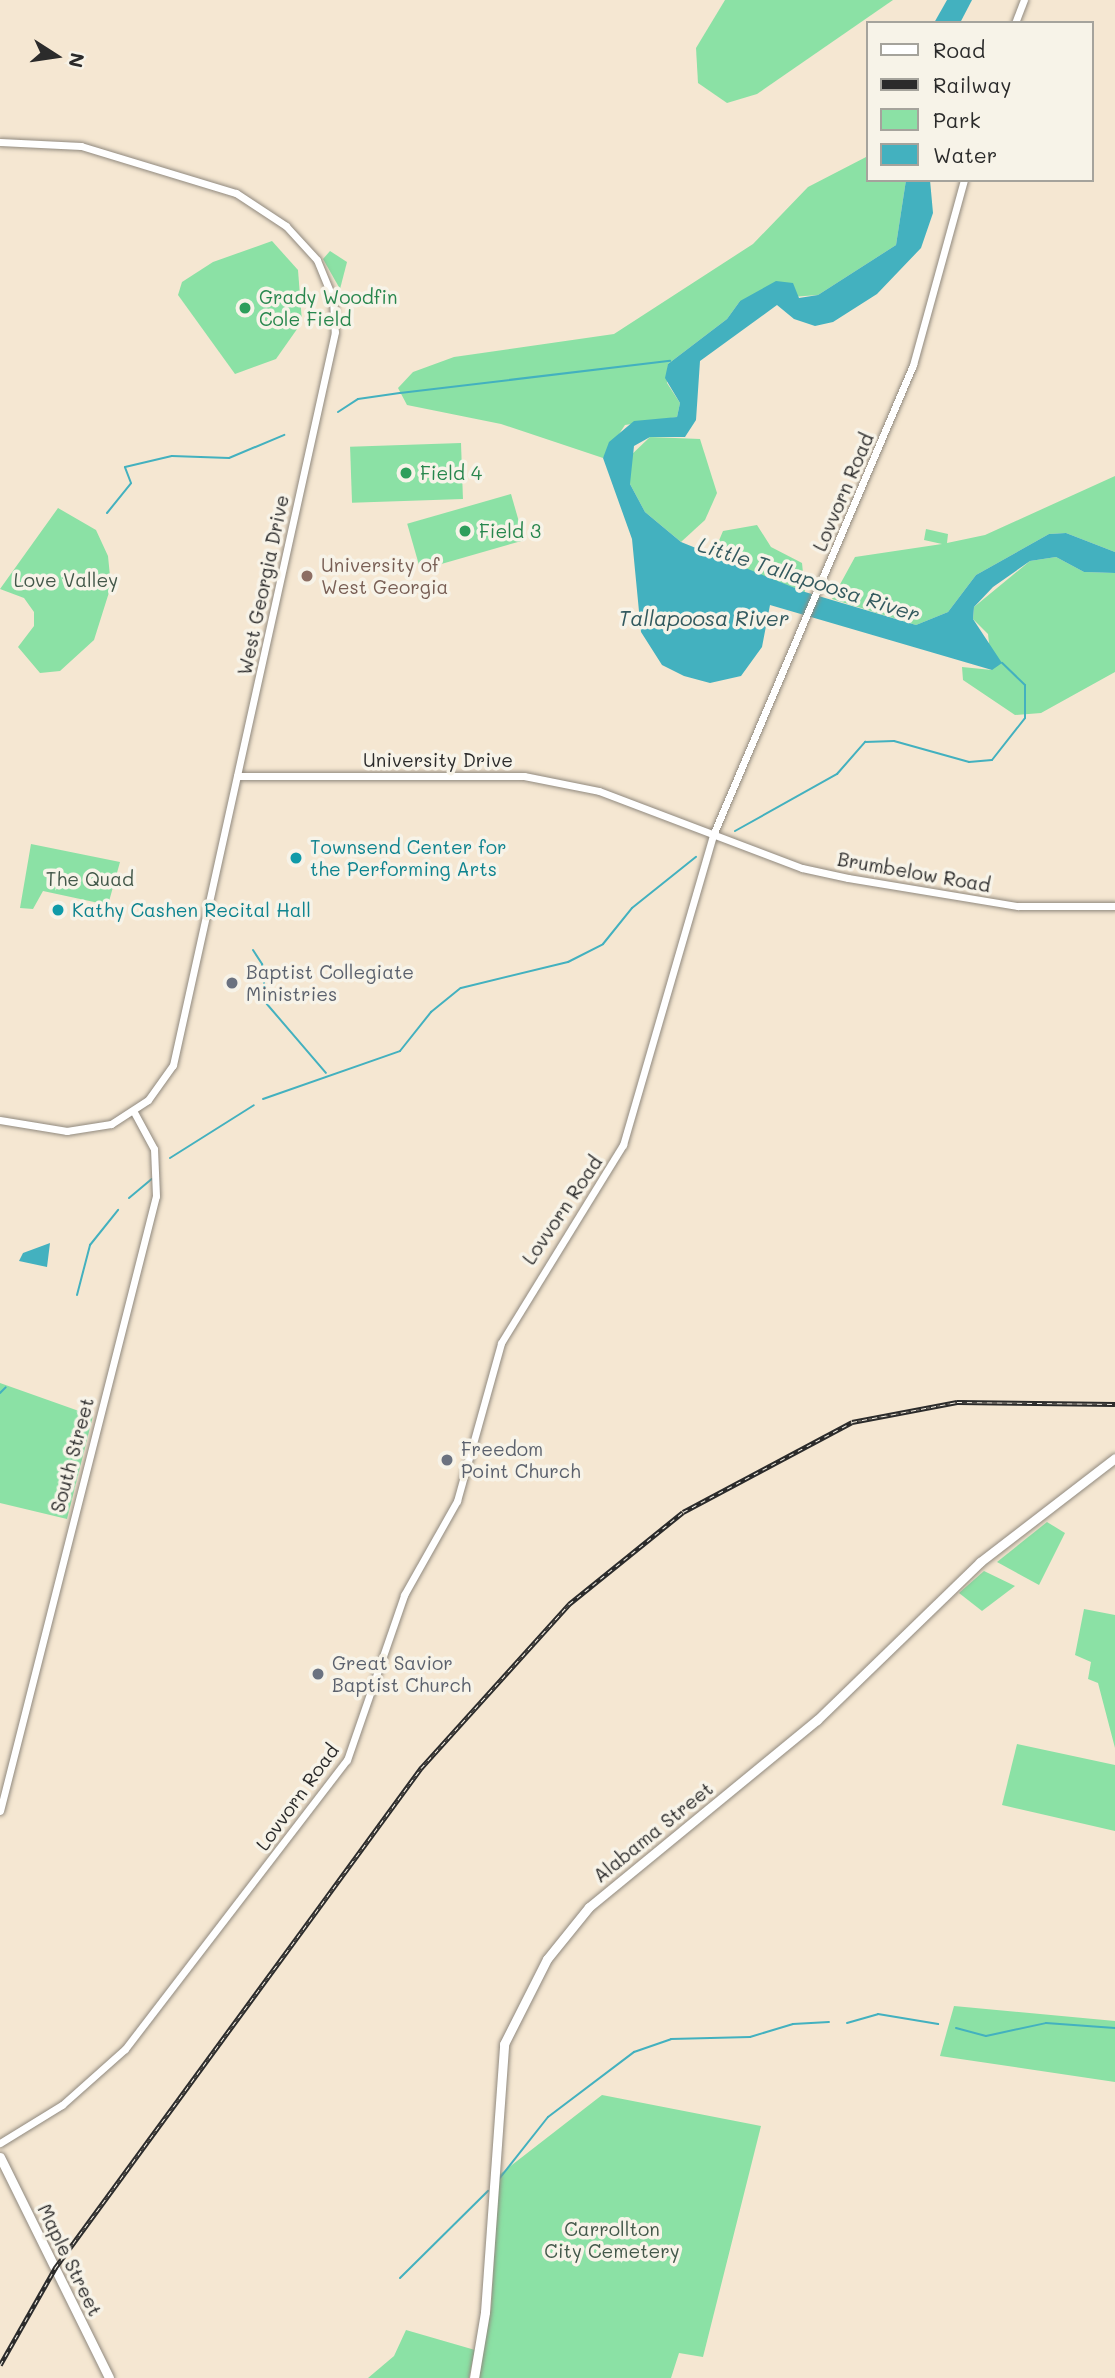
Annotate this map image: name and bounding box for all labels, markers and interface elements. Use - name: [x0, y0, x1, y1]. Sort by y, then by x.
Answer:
- north arrow: [21, 21, 91, 91]
- legend: [866, 21, 1094, 182]
- text: Road: [933, 36, 985, 63]
- text: N: [63, 51, 91, 70]
- text: Railway: [933, 71, 1012, 98]
- text: Park: [933, 106, 981, 133]
- text: Water: [933, 141, 997, 168]
- place label: Grady Woodfin Cole Field: [259, 286, 397, 330]
- marker: Grady Woodfin Cole Field: [237, 300, 253, 316]
- street label: Lovvorn Road: [808, 430, 878, 554]
- place label: Field 4: [420, 462, 482, 484]
- marker: Field 4: [398, 465, 414, 481]
- street label: West Georgia Drive: [233, 493, 293, 677]
- place label: Field 3: [479, 520, 541, 542]
- marker: Field 3: [457, 523, 473, 539]
- water label: Little Tallapoosa River: [695, 531, 923, 627]
- place label: University of West Georgia: [321, 554, 448, 598]
- marker: University of West Georgia: [299, 568, 315, 584]
- park label: Love Valley: [14, 569, 118, 591]
- water label: Tallapoosa River: [619, 605, 789, 631]
- street label: University Drive: [363, 749, 513, 771]
- place label: Townsend Center for the Performing Arts: [310, 836, 507, 880]
- street label: Brumbelow Road: [836, 847, 992, 897]
- marker: Townsend Center for the Performing Arts: [288, 850, 304, 866]
- park label: The Quad: [46, 868, 134, 890]
- place label: Kathy Cashen Recital Hall: [72, 899, 311, 921]
- marker: Kathy Cashen Recital Hall: [50, 902, 66, 918]
- place label: Baptist Collegiate Ministries: [246, 961, 414, 1005]
- marker: Baptist Collegiate Ministries: [224, 975, 240, 991]
- street label: Lovvorn Road: [517, 1151, 607, 1269]
- street label: South Street: [46, 1395, 98, 1515]
- place label: Freedom Point Church: [461, 1438, 581, 1482]
- marker: Freedom Point Church: [439, 1452, 455, 1468]
- place label: Great Savior Baptist Church: [332, 1652, 471, 1696]
- marker: Great Savior Baptist Church: [310, 1666, 326, 1682]
- street label: Lovvorn Road: [251, 1739, 343, 1855]
- street label: Alabama Street: [589, 1777, 717, 1887]
- street label: Maple Street: [33, 2200, 107, 2320]
- park label: Carrollton City Cemetery: [544, 2218, 680, 2262]

